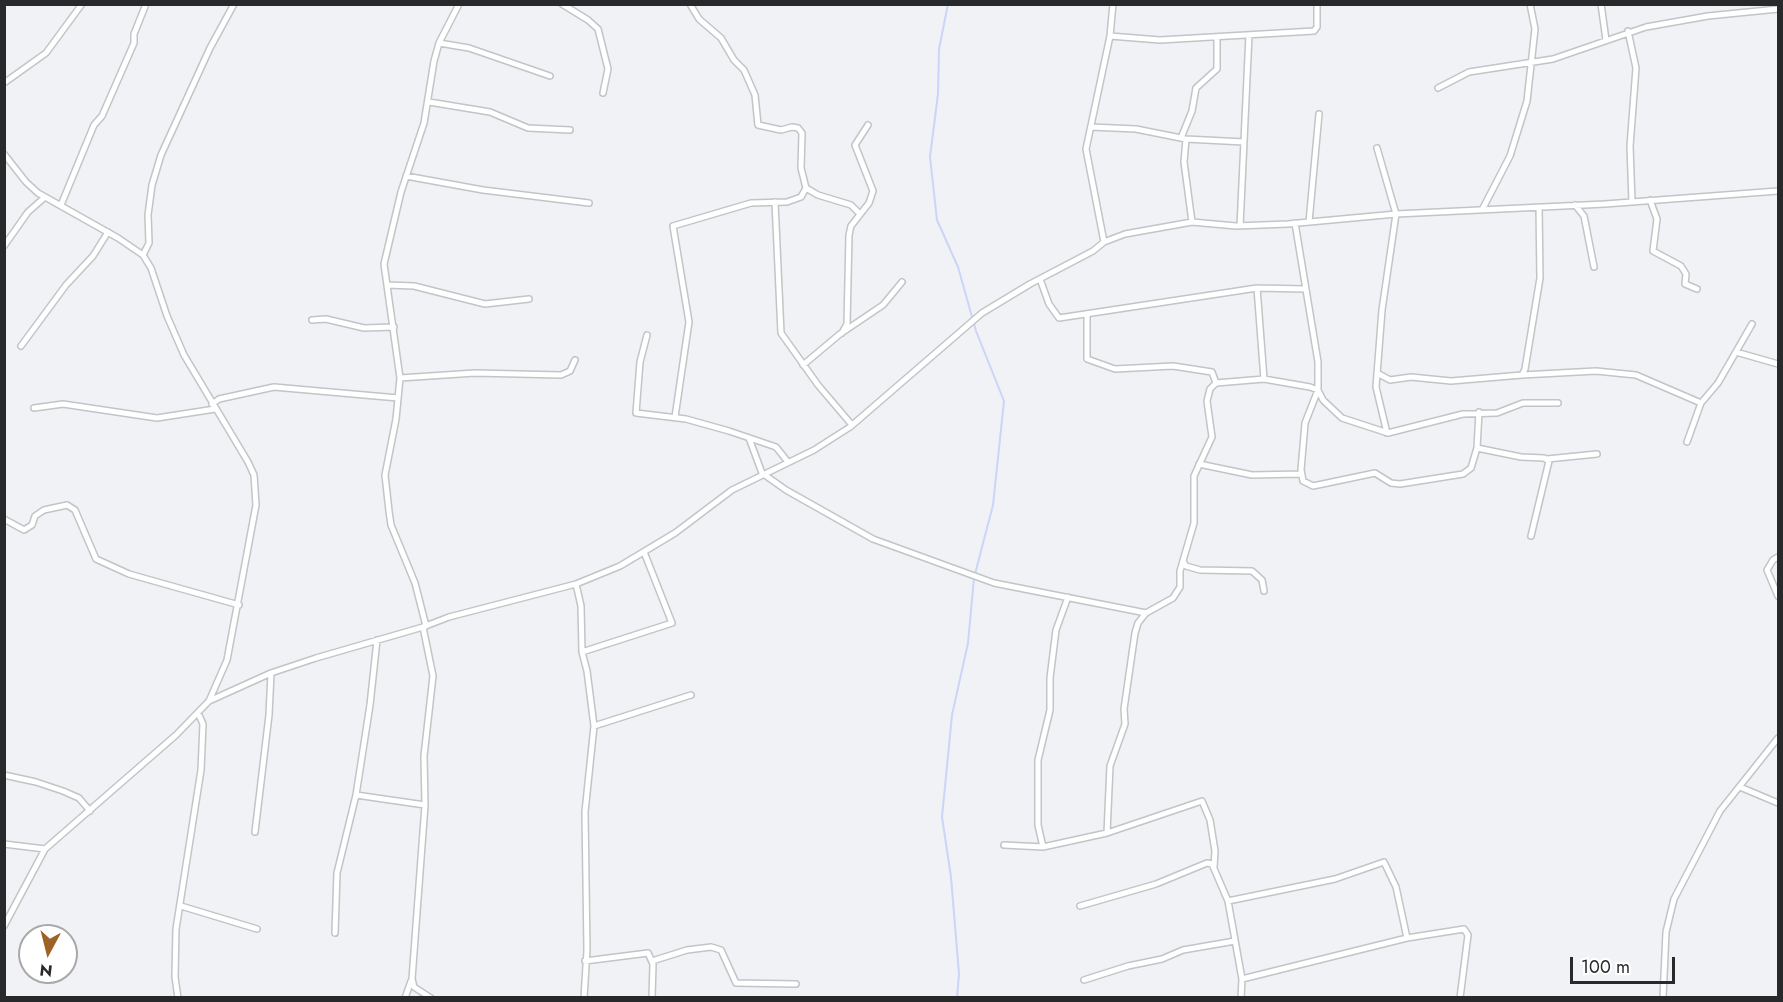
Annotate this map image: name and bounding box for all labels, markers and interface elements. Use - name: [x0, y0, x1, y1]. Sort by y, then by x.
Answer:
- north arrow: [18, 924, 78, 984]
- scale bar: [1573, 945, 1678, 983]
- text: 100 m: [1581, 954, 1630, 980]
- text: N: [38, 958, 54, 983]

